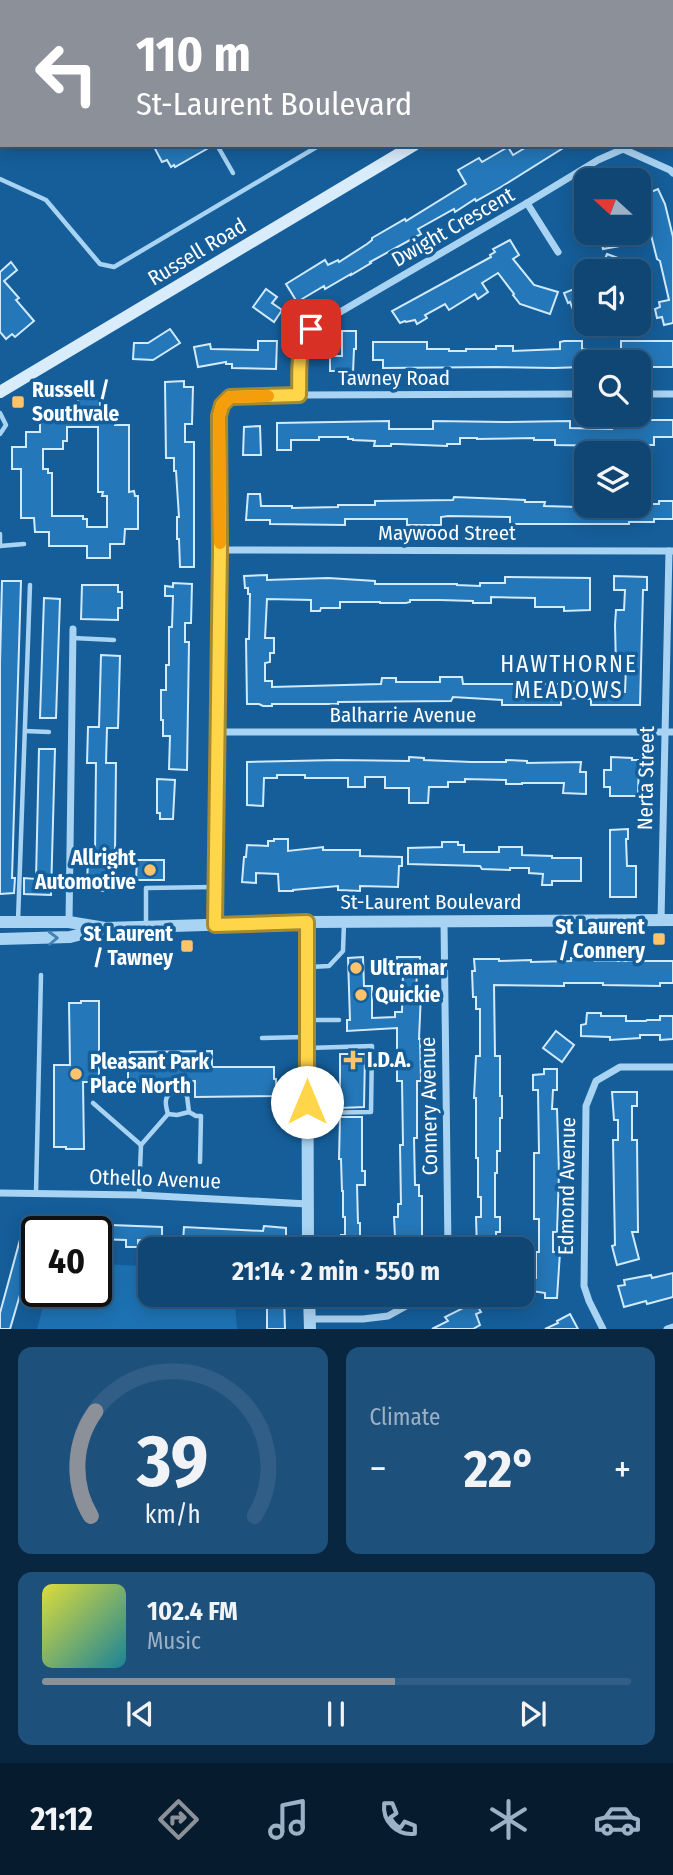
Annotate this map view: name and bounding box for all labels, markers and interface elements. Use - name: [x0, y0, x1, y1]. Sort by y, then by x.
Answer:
- text: 110 m: [136, 25, 251, 84]
- icon: left: [21, 28, 112, 119]
- text: St-Laurent Boulevard: [136, 85, 412, 123]
- north arrow: [574, 168, 651, 245]
- map controls: [574, 168, 651, 518]
- street label: Dwight Crescent: [387, 181, 519, 273]
- street label: Russell Road: [143, 213, 251, 291]
- button: sound: [574, 259, 651, 336]
- pin: [281, 299, 341, 359]
- icon: arrive: [292, 310, 330, 348]
- button: search: [574, 350, 651, 427]
- street label: Tawney Road: [338, 365, 450, 391]
- place label: Russell / Southvale: [32, 377, 120, 427]
- marker: Russell / Southvale: [10, 394, 26, 410]
- button: layers: [574, 441, 651, 518]
- street label: Maywood Street: [378, 520, 516, 546]
- district label: HAWTHORNE MEADOWS: [500, 650, 638, 704]
- street label: Balharrie Avenue: [330, 702, 476, 728]
- street label: Nerta Street: [632, 726, 660, 830]
- place label: Allright Automotive: [34, 845, 137, 895]
- marker: Allright Automotive: [142, 862, 158, 878]
- street label: St-Laurent Boulevard: [340, 889, 522, 915]
- place label: St Laurent / Connery: [555, 914, 646, 964]
- place label: St Laurent / Tawney: [83, 921, 174, 971]
- one-way arrow: [48, 930, 59, 945]
- marker: St Laurent / Connery: [651, 931, 667, 947]
- marker: St Laurent / Tawney: [179, 938, 195, 954]
- place label: Ultramar: [370, 955, 447, 981]
- marker: Ultramar: [348, 960, 364, 976]
- place label: Quickie: [375, 982, 441, 1008]
- marker: Quickie: [353, 987, 369, 1003]
- street label: Connery Avenue: [415, 1037, 443, 1175]
- place label: I.D.A.: [367, 1047, 411, 1073]
- place label: Pleasant Park Place North: [90, 1049, 210, 1099]
- marker: I.D.A.: [345, 1052, 361, 1068]
- position arrow: [270, 1065, 344, 1139]
- marker: Pleasant Park Place North: [68, 1066, 84, 1082]
- street label: Edmond Avenue: [553, 1117, 581, 1255]
- street label: Othello Avenue: [89, 1164, 221, 1194]
- speed limit sign: 40: [21, 1216, 112, 1307]
- text: 21:14 · 2 min · 550 m: [232, 1256, 440, 1287]
- text: Climate: [370, 1403, 440, 1431]
- text: 39: [136, 1419, 208, 1506]
- text: 22°: [464, 1438, 536, 1501]
- text: −: [370, 1446, 387, 1492]
- text: +: [614, 1446, 631, 1492]
- text: km/h: [145, 1500, 201, 1530]
- text: 102.4 FM: [147, 1596, 238, 1627]
- text: Music: [147, 1627, 201, 1655]
- icon: previous: [121, 1695, 159, 1733]
- icon: pause: [317, 1695, 355, 1733]
- icon: next: [514, 1695, 552, 1733]
- icon: directions: [154, 1795, 203, 1844]
- icon: music: [264, 1795, 313, 1844]
- icon: phone: [374, 1795, 423, 1844]
- icon: climate: [484, 1795, 533, 1844]
- icon: car: [593, 1795, 642, 1844]
- text: 21:12: [30, 1800, 93, 1838]

